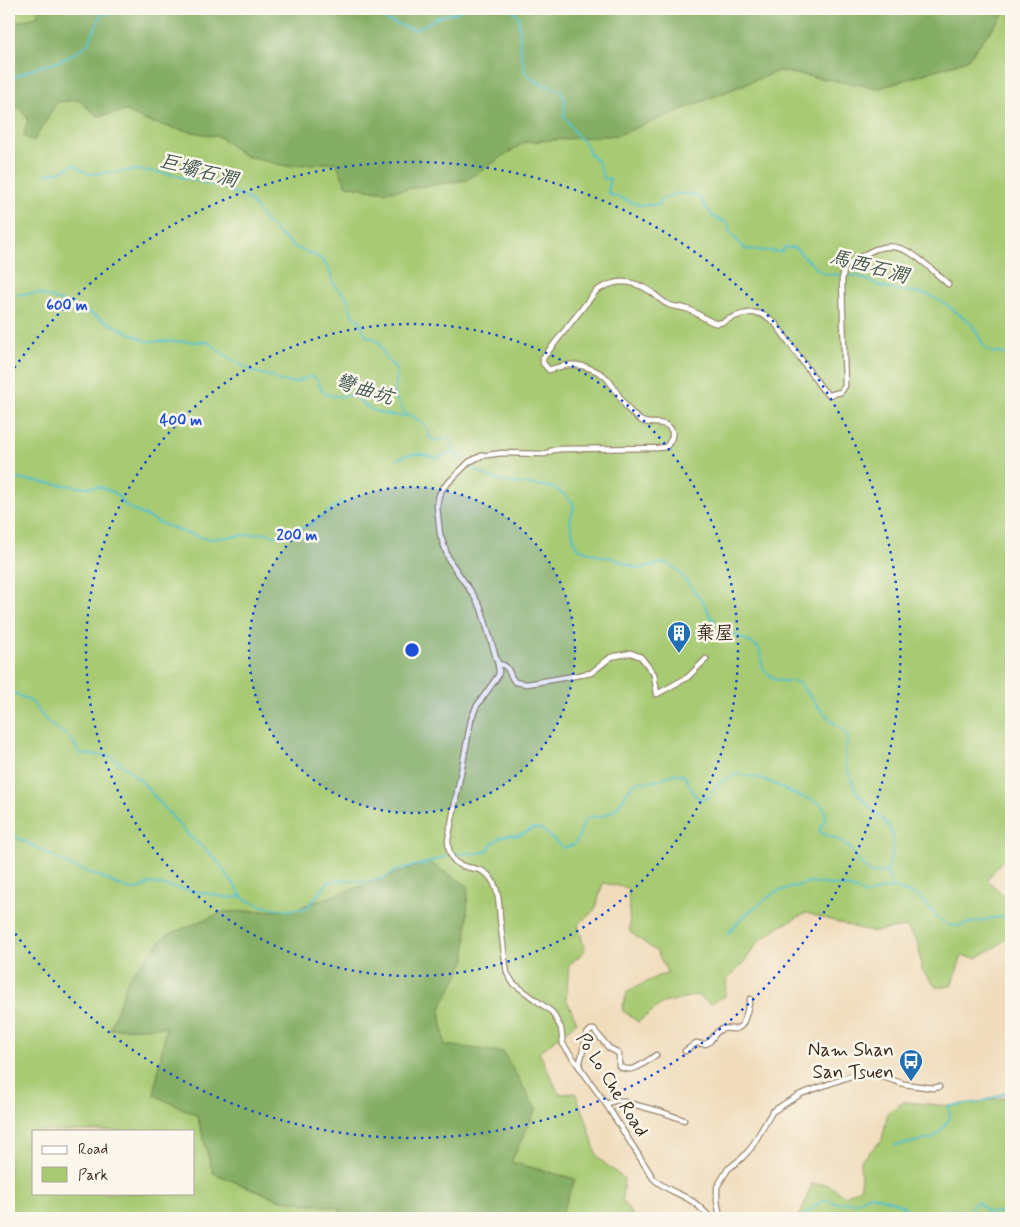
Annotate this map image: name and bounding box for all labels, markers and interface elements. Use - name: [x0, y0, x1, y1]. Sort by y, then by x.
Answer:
- water label: 巨壩石澗: [156, 148, 242, 195]
- water label: 馬西石澗: [827, 244, 913, 291]
- text: 600 m: [46, 296, 88, 316]
- water label: 彎曲坑: [331, 368, 399, 413]
- text: 400 m: [160, 411, 202, 431]
- text: 200 m: [277, 526, 318, 546]
- building icon: 棄屋: [666, 620, 692, 654]
- place label: 棄屋: [696, 621, 734, 646]
- centre of rings: [403, 641, 421, 659]
- street label: Po Lo Che Road: [570, 1028, 654, 1142]
- place label: Nam Shan San Tsuen: [808, 1038, 894, 1085]
- bus stop icon: Nam Shan San Tsuen: [898, 1048, 924, 1082]
- legend: [32, 1130, 195, 1194]
- text: Road: [78, 1140, 108, 1160]
- text: Park: [78, 1166, 108, 1186]

